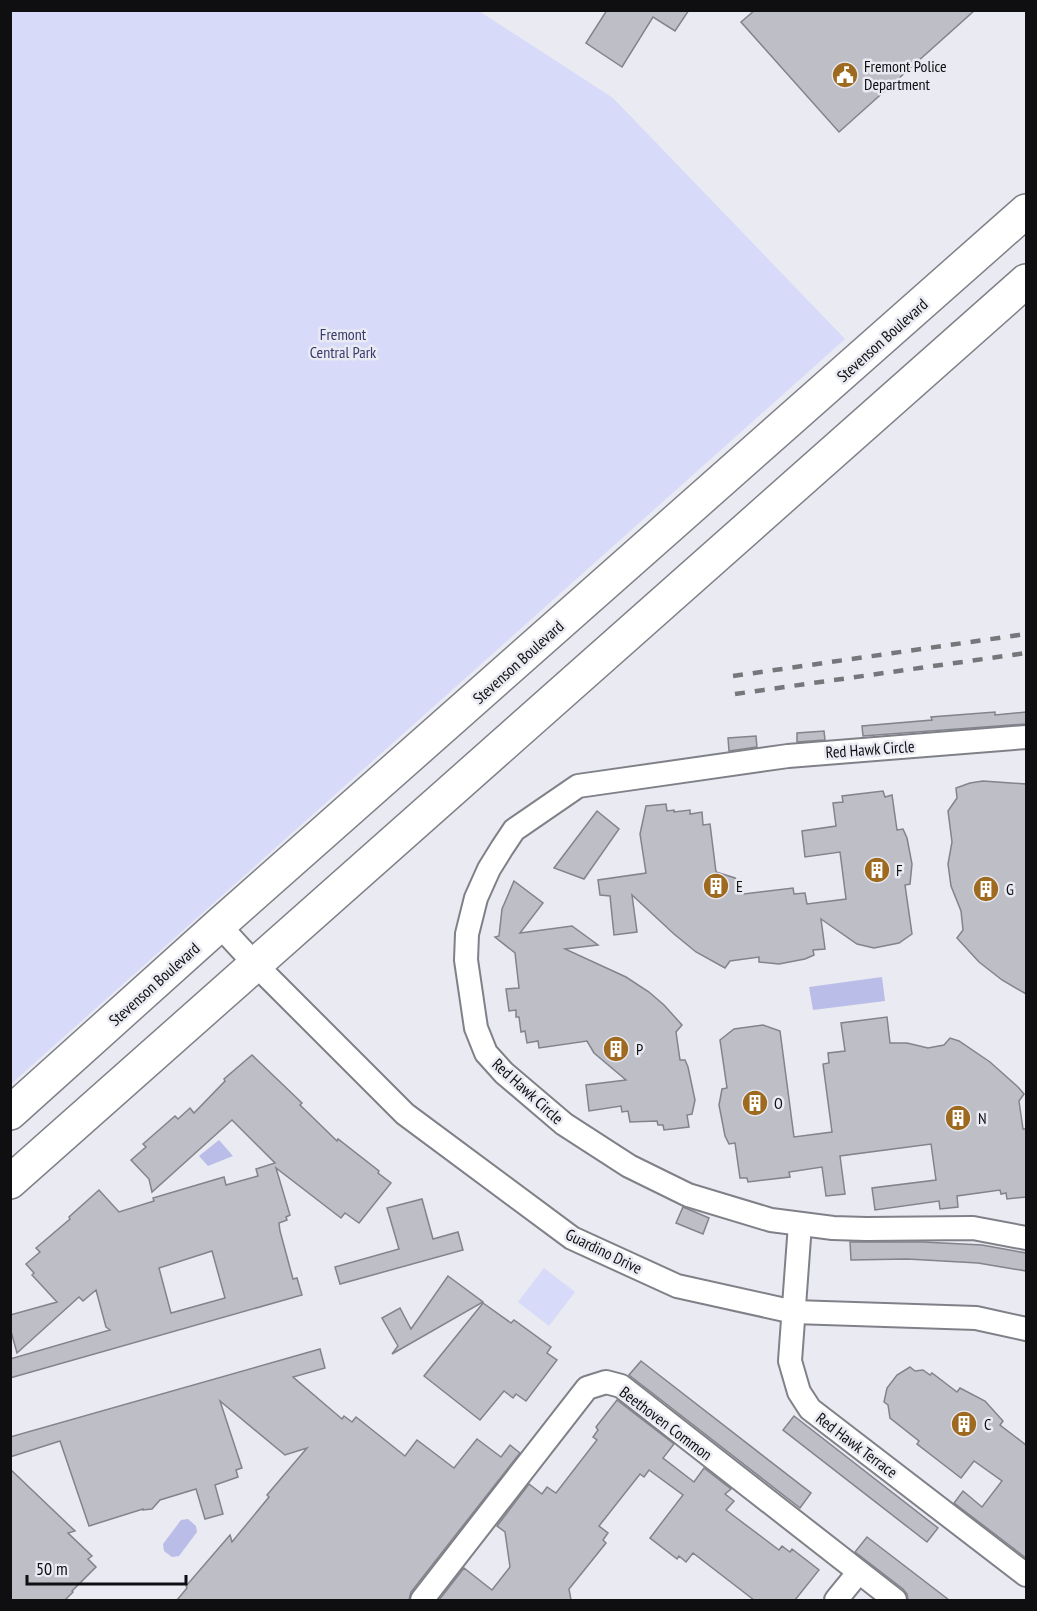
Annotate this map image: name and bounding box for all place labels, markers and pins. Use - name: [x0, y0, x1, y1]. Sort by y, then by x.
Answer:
- place label: Fremont Police Department: [864, 56, 947, 94]
- public building icon: Fremont Police Department: [830, 60, 860, 90]
- building icon: F: [862, 855, 892, 885]
- place label: F: [896, 860, 903, 880]
- building icon: E: [701, 871, 731, 901]
- building icon: G: [971, 874, 1001, 904]
- place label: E: [736, 876, 743, 896]
- place label: G: [1006, 879, 1014, 899]
- building icon: P: [601, 1034, 631, 1064]
- place label: P: [636, 1039, 643, 1059]
- building icon: O: [740, 1088, 770, 1118]
- place label: O: [774, 1093, 783, 1113]
- building icon: N: [943, 1103, 973, 1133]
- place label: N: [978, 1108, 987, 1128]
- building icon: C: [949, 1409, 979, 1439]
- place label: C: [984, 1414, 991, 1434]

